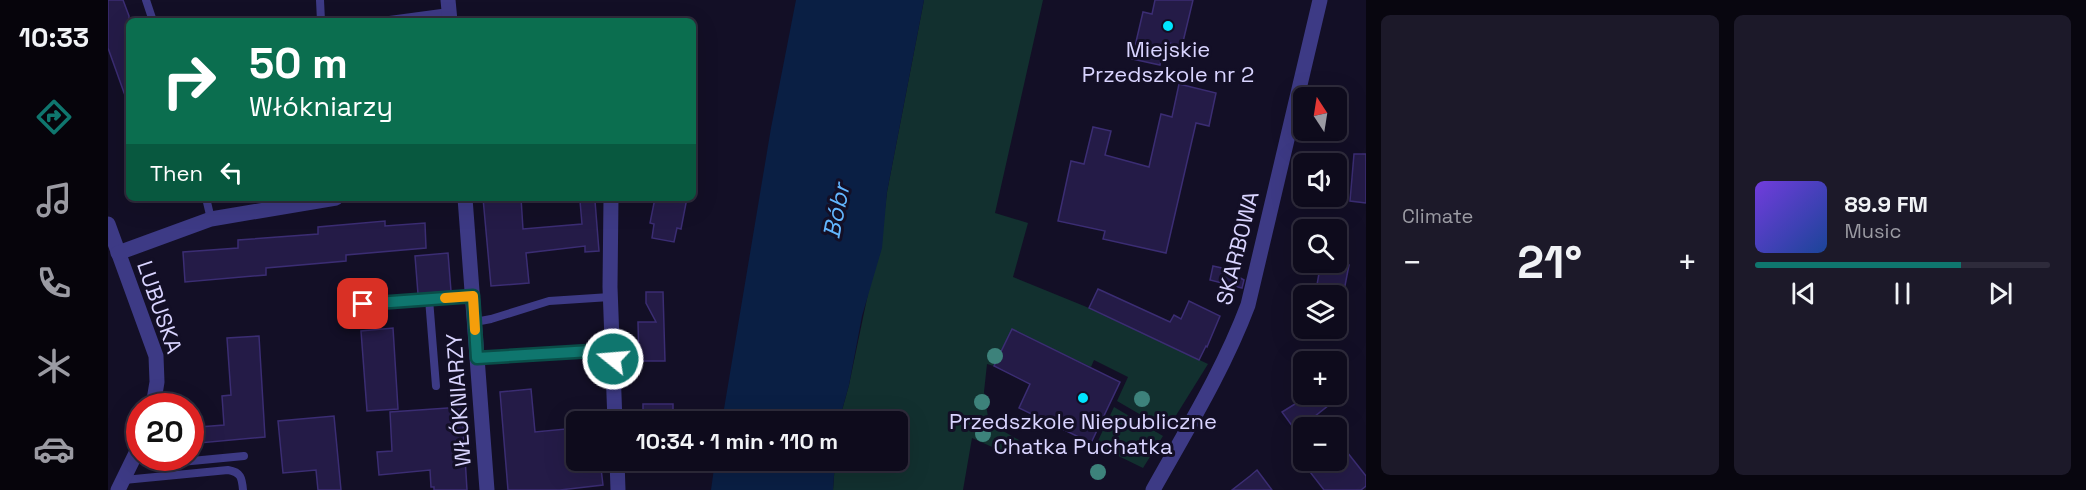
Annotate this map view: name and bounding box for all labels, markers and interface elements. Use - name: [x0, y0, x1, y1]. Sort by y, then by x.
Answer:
- marker: Miejskie Przedszkole nr 2: [1161, 19, 1175, 33]
- text: 10:33: [19, 20, 89, 55]
- place label: Miejskie Przedszkole nr 2: [1082, 35, 1254, 88]
- text: 50 m: [249, 37, 348, 90]
- icon: right: [150, 42, 228, 120]
- north arrow: [1293, 87, 1347, 141]
- map controls: [1293, 87, 1347, 471]
- text: Włókniarzy: [249, 89, 393, 124]
- icon: directions: [33, 96, 75, 138]
- button: sound: [1293, 153, 1347, 207]
- icon: left: [215, 156, 248, 189]
- text: Then: [150, 159, 203, 187]
- water label: Bóbr: [816, 178, 857, 241]
- icon: music: [33, 179, 75, 221]
- street label: SKARBOWA: [1209, 188, 1265, 308]
- text: 89.9 FM: [1845, 190, 1928, 218]
- text: Climate: [1402, 203, 1473, 229]
- text: Music: [1845, 218, 1901, 244]
- button: search: [1293, 219, 1347, 273]
- text: 21°: [1517, 234, 1582, 291]
- text: −: [1402, 242, 1422, 284]
- text: +: [1677, 242, 1698, 284]
- street label: LUBUSKA: [131, 257, 189, 357]
- icon: phone: [33, 262, 75, 304]
- icon: previous: [1787, 277, 1820, 310]
- icon: pause: [1886, 277, 1919, 310]
- icon: next: [1984, 277, 2017, 310]
- pin: [337, 278, 388, 329]
- button: layers: [1293, 285, 1347, 339]
- icon: arrive: [346, 287, 379, 320]
- position arrow: [581, 327, 645, 391]
- street label: WŁÓKNIARZY: [439, 332, 477, 468]
- icon: climate: [33, 345, 75, 387]
- button: +: [1293, 351, 1347, 405]
- marker: Przedszkole Niepubliczne Chatka Puchatka: [1076, 391, 1090, 405]
- speed limit sign: 20: [126, 393, 204, 471]
- place label: Przedszkole Niepubliczne Chatka Puchatka: [949, 407, 1217, 460]
- button: −: [1293, 417, 1347, 471]
- text: 10:34 · 1 min · 110 m: [636, 427, 838, 455]
- icon: car: [33, 428, 75, 470]

